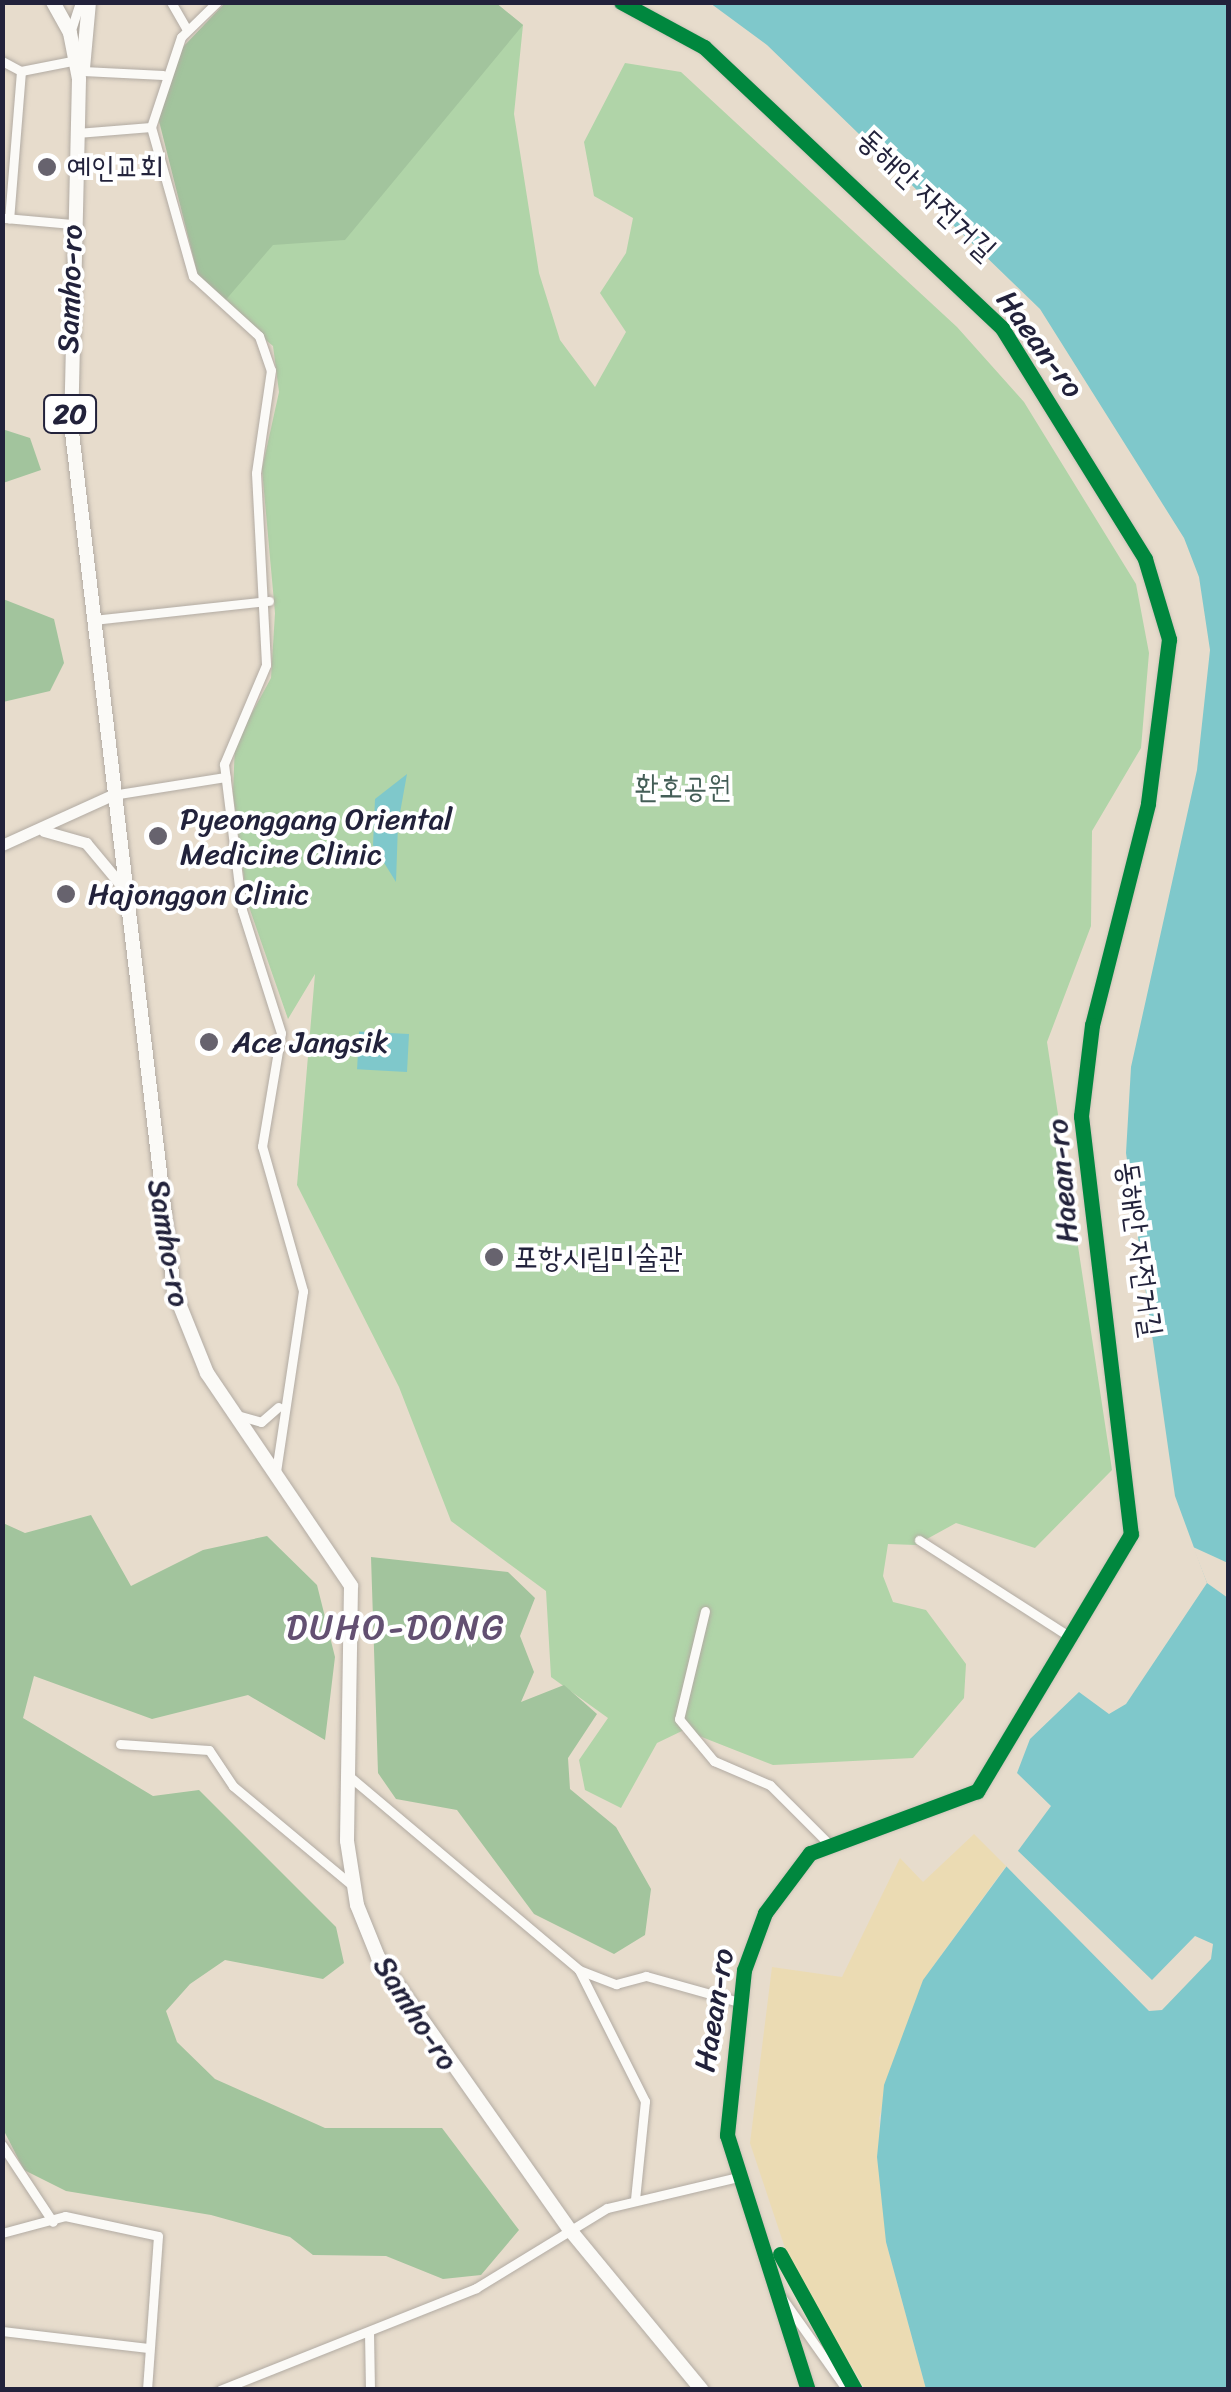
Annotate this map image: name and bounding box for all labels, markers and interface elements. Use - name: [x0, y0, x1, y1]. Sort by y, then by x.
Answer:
- street label: 동해안 자전거길: [850, 121, 1004, 267]
- place label: 예인교회: [67, 149, 164, 185]
- marker: 예인교회: [36, 156, 58, 178]
- street label: Samho-ro: [50, 224, 90, 354]
- street label: Haean-ro: [989, 283, 1091, 405]
- road number: 20: [42, 391, 98, 437]
- park label: 환호공원: [635, 769, 731, 805]
- place label: Pyeonggang Oriental Medicine Clinic: [180, 801, 452, 872]
- marker: Pyeonggang Oriental Medicine Clinic: [145, 823, 171, 849]
- place label: Hajonggon Clinic: [88, 876, 310, 912]
- marker: Hajonggon Clinic: [53, 881, 79, 907]
- place label: Ace Jangsik: [232, 1024, 387, 1060]
- marker: Ace Jangsik: [196, 1029, 222, 1055]
- street label: Haean-ro: [1039, 1117, 1085, 1245]
- street label: 동해안 자전거길: [1110, 1159, 1170, 1339]
- street label: Samho-ro: [140, 1176, 198, 1310]
- place label: 포항시립미술관: [514, 1239, 683, 1275]
- marker: 포항시립미술관: [483, 1246, 505, 1268]
- district label: DUHO-DONG: [286, 1606, 506, 1648]
- street label: Haean-ro: [686, 1946, 742, 2074]
- street label: Samho-ro: [366, 1949, 466, 2077]

